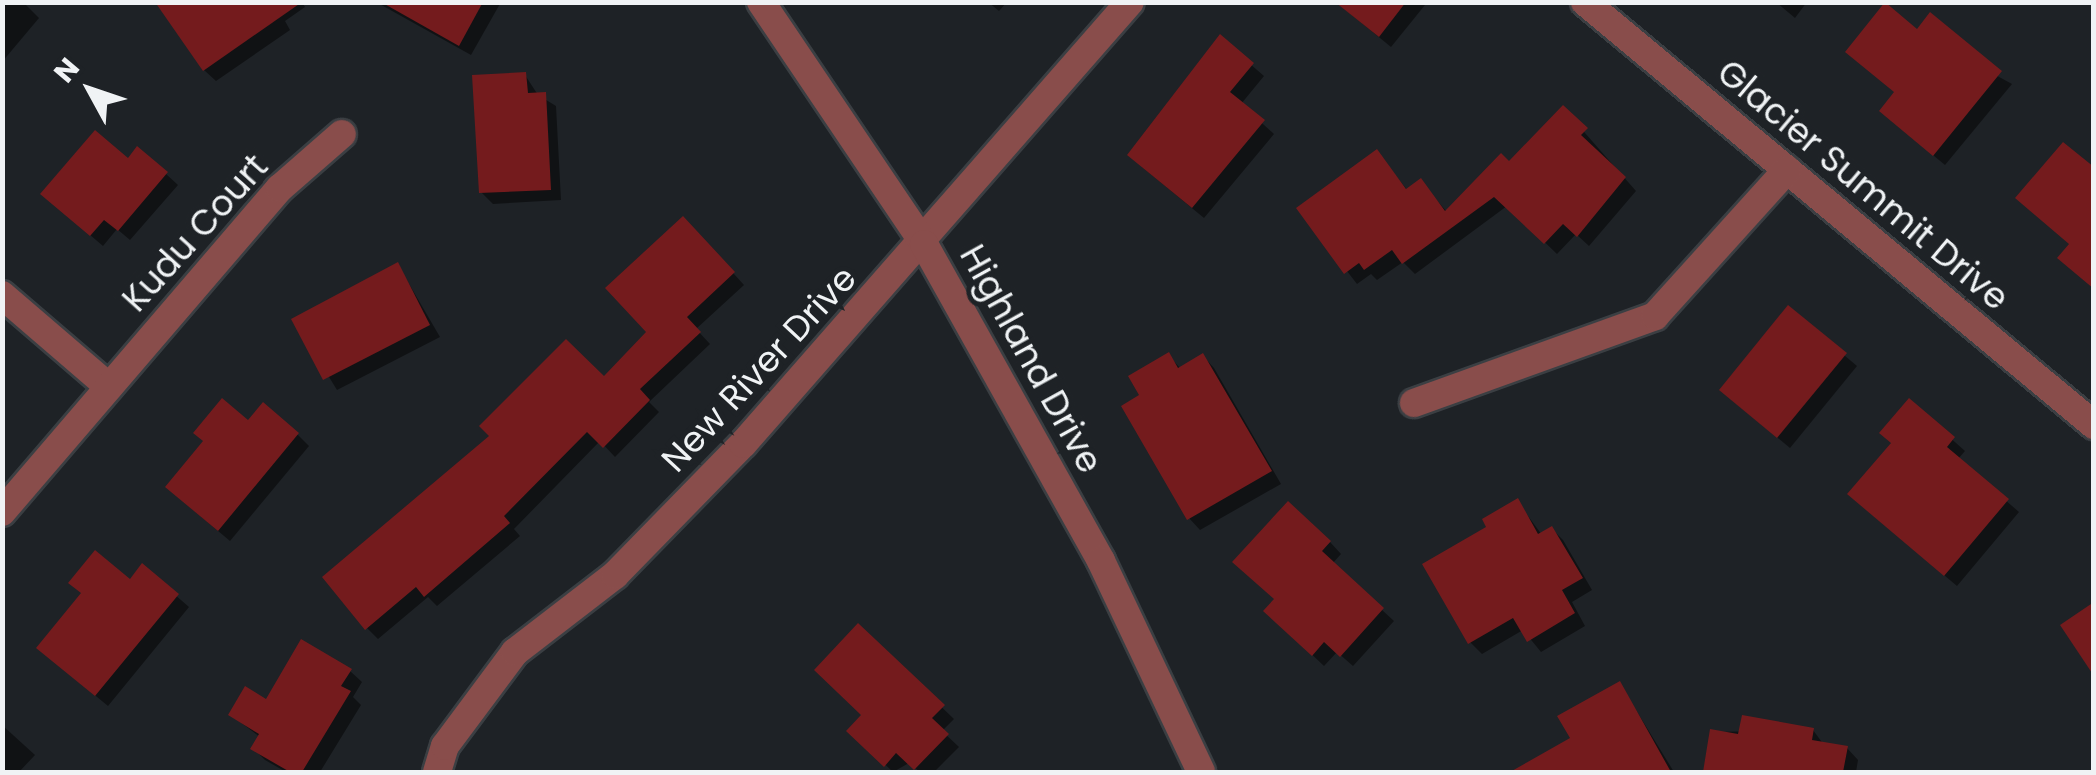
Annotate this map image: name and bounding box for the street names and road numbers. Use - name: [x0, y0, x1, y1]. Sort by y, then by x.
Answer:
- street label: Glacier Summit Drive: [1709, 51, 2017, 319]
- street label: Kudu Court: [114, 146, 276, 320]
- street label: Highland Drive: [951, 238, 1111, 480]
- street label: New River Drive: [653, 258, 865, 480]

